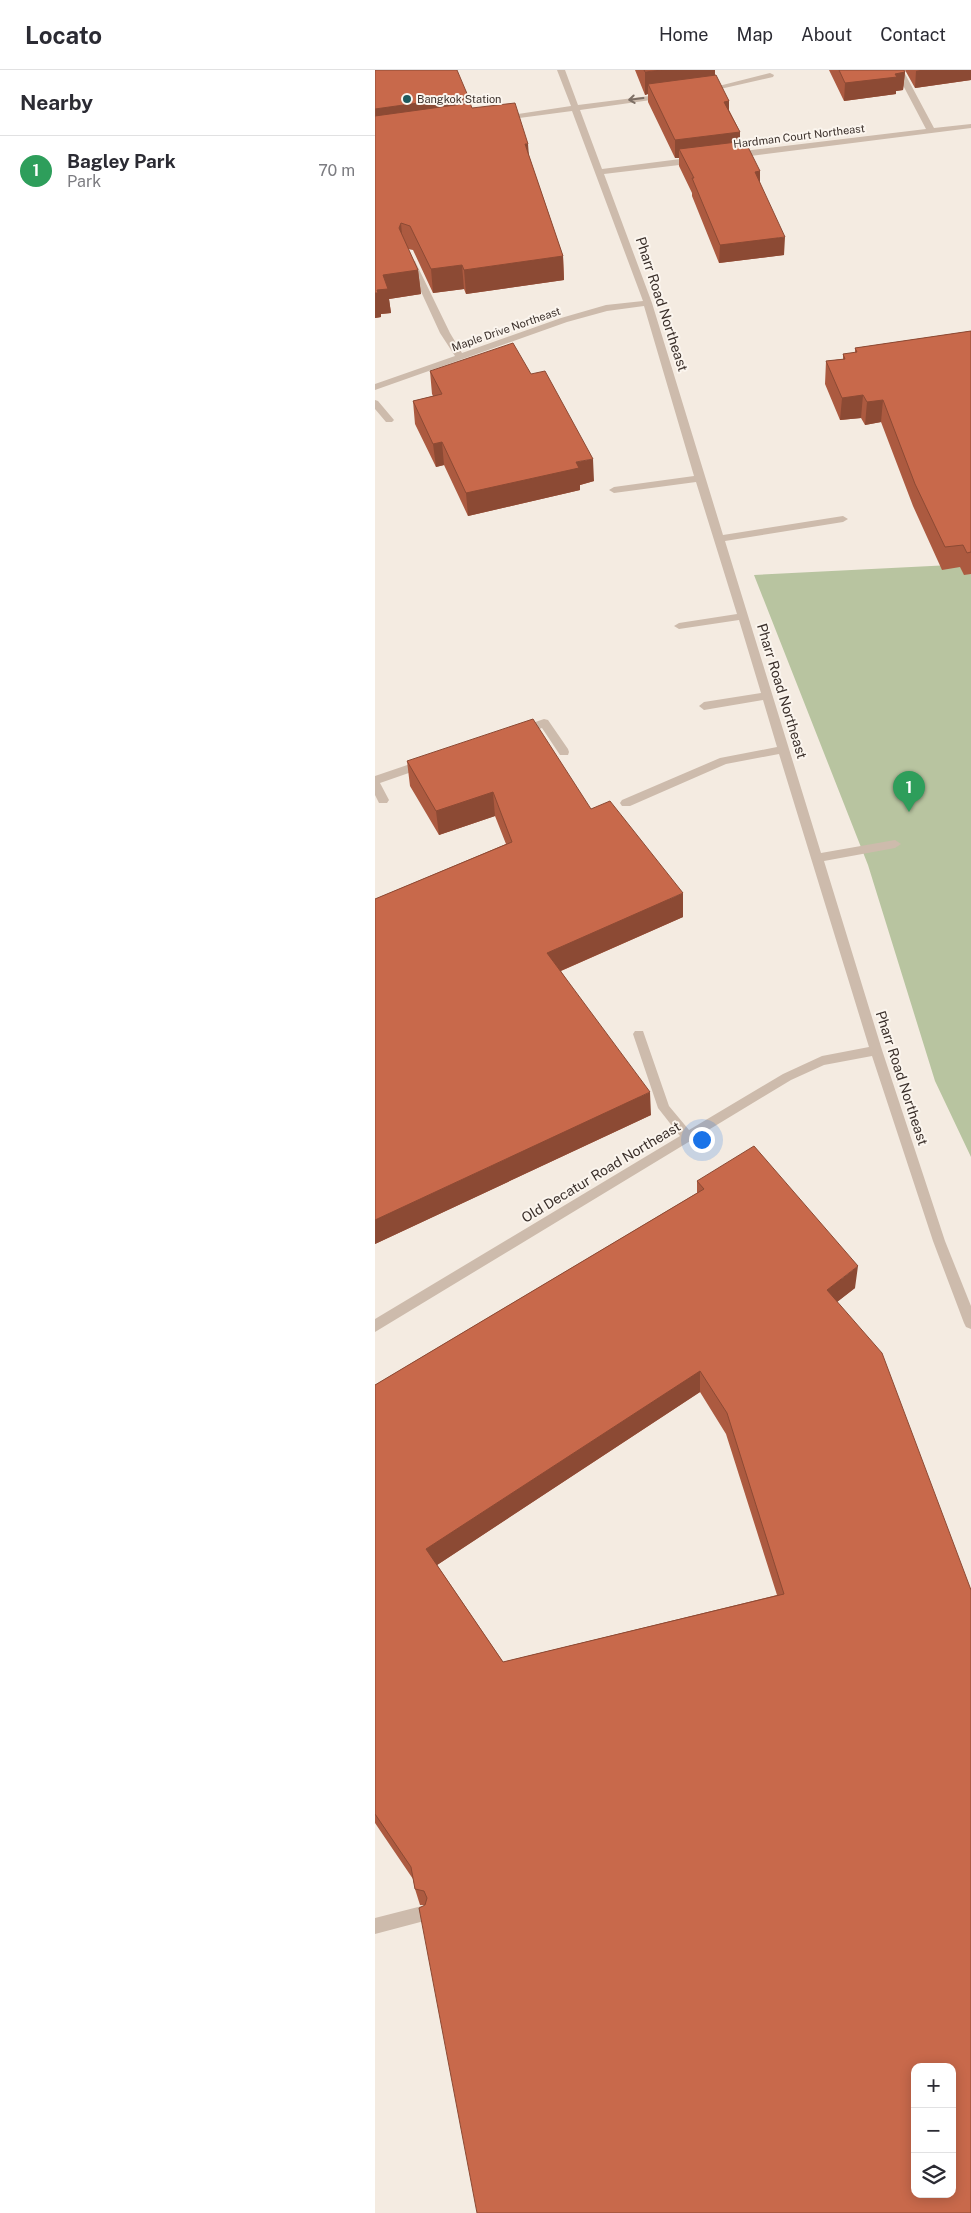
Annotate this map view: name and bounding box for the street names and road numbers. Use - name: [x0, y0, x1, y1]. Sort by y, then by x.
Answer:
- street label: Hardman Court Northeast: [733, 122, 865, 150]
- street label: Pharr Road Northeast: [633, 235, 691, 373]
- street label: Maple Drive Northeast: [450, 305, 562, 353]
- street label: Pharr Road Northeast: [754, 621, 810, 761]
- street label: Pharr Road Northeast: [873, 1009, 931, 1147]
- street label: Old Decatur Road Northeast: [519, 1118, 683, 1226]

